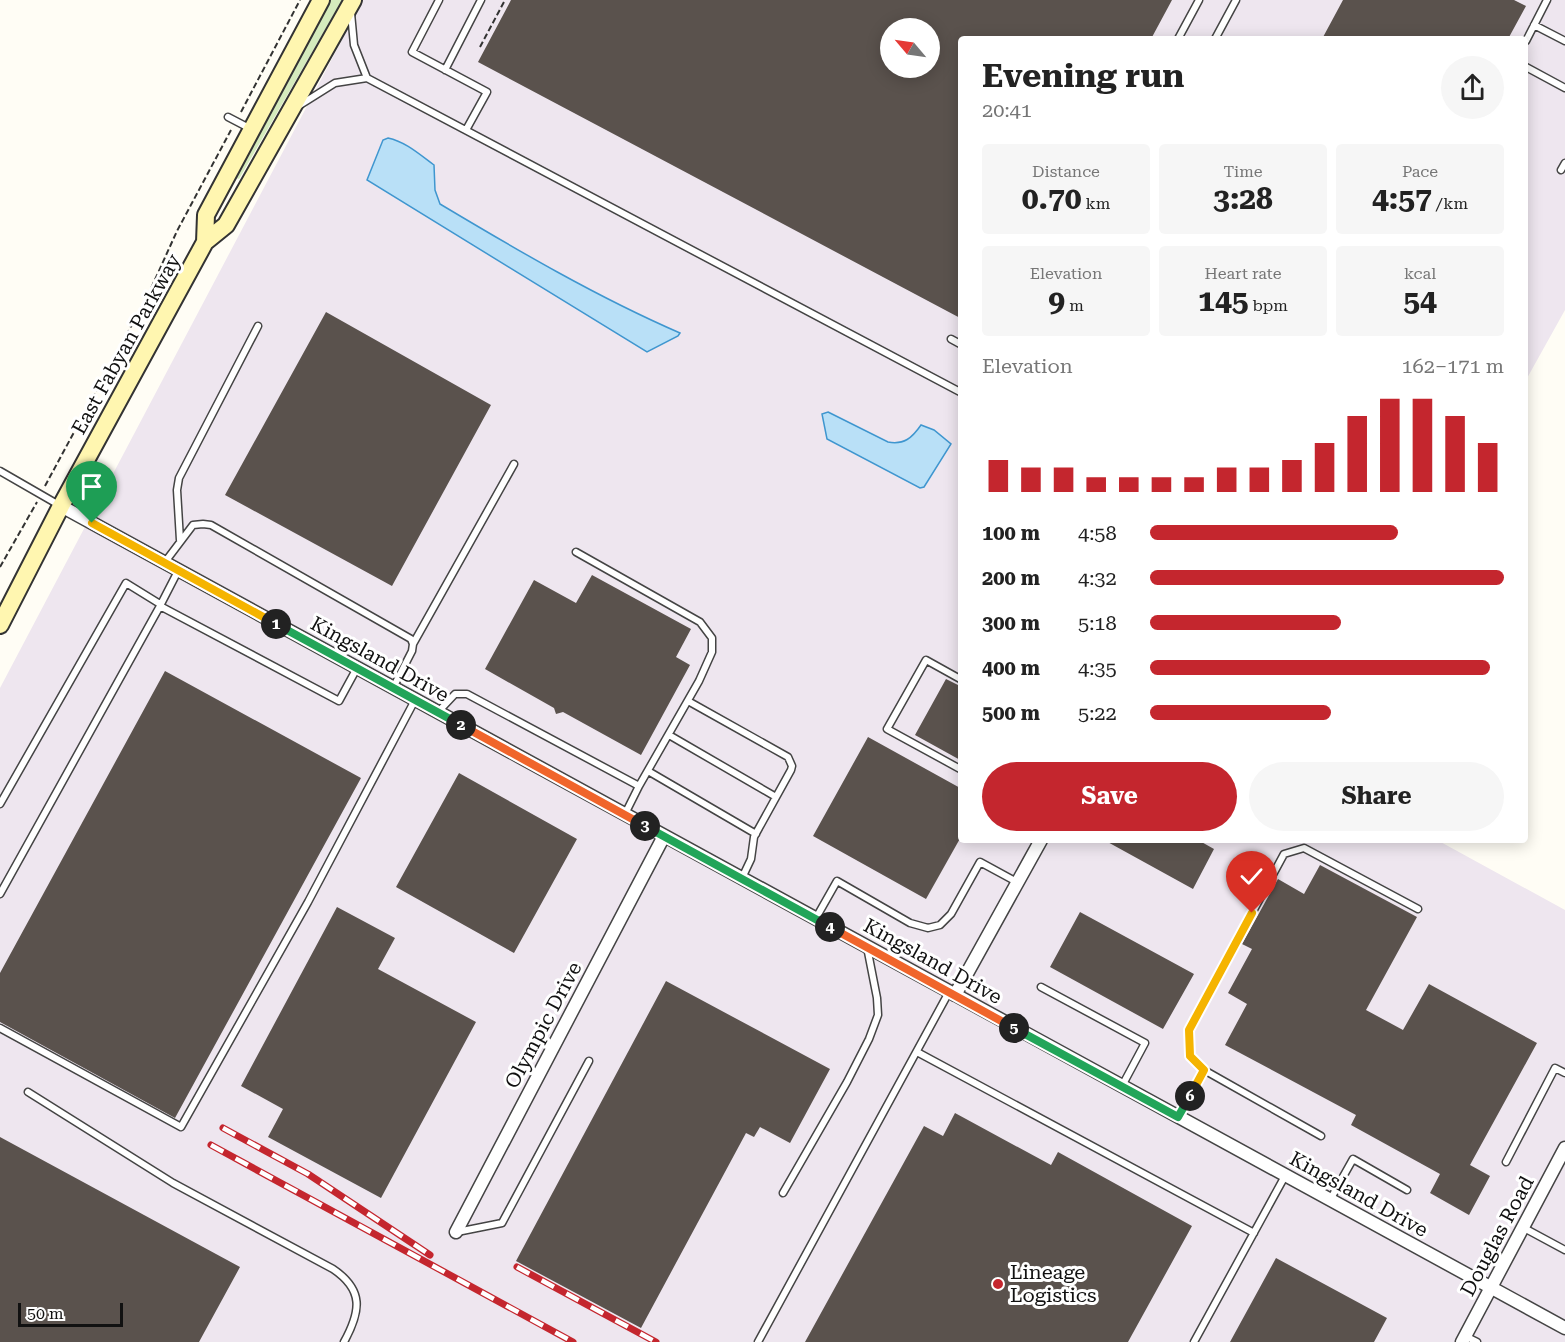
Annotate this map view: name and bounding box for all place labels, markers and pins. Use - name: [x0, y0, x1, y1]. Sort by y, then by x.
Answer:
- pin: [66, 461, 117, 523]
- pin: 1: [261, 609, 291, 639]
- pin: 2: [446, 710, 476, 740]
- pin: 3: [630, 811, 660, 841]
- pin: [1226, 851, 1277, 913]
- pin: 4: [815, 912, 845, 942]
- pin: 5: [999, 1013, 1029, 1043]
- pin: 6: [1175, 1081, 1205, 1111]
- place label: Lineage Logistics: [1010, 1260, 1097, 1307]
- marker: Lineage Logistics: [991, 1277, 1005, 1291]

